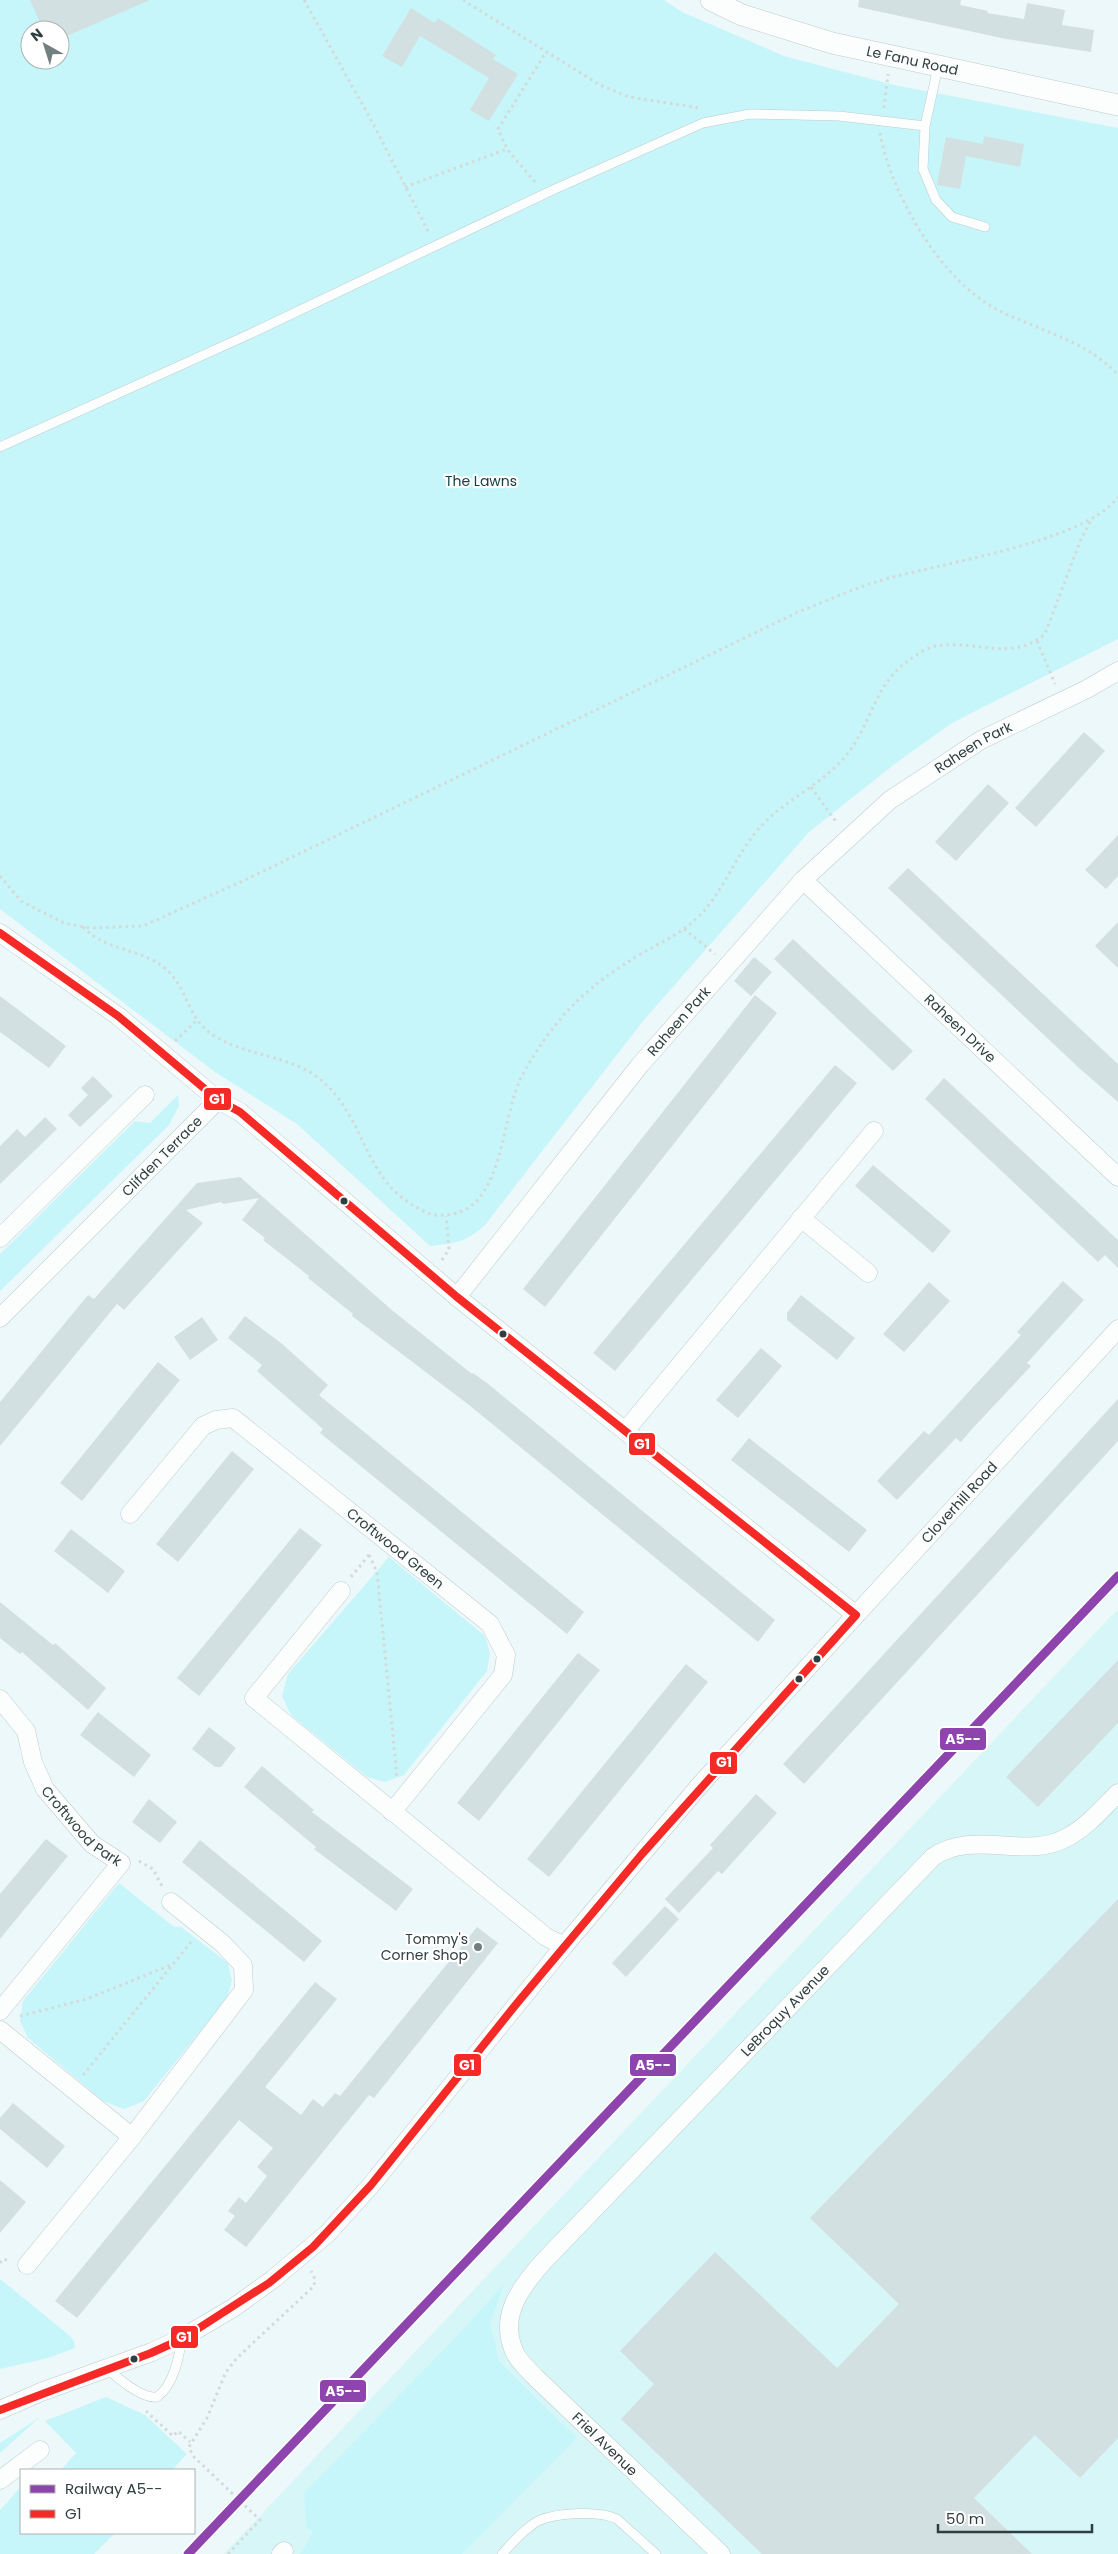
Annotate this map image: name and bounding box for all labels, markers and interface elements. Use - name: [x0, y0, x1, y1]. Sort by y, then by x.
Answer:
- north arrow: [20, 20, 70, 70]
- text: N: [26, 24, 47, 46]
- street label: Le Fanu Road: [865, 41, 960, 80]
- park label: The Lawns: [445, 471, 517, 491]
- street label: Raheen Park: [931, 716, 1016, 778]
- street label: Raheen Park: [642, 981, 715, 1060]
- street label: Raheen Drive: [920, 989, 1001, 1067]
- line badge: G1: [203, 1087, 232, 1111]
- text: G1: [209, 1089, 225, 1109]
- street label: Clifden Terrace: [117, 1111, 207, 1201]
- unlabelled marker: [339, 1196, 349, 1206]
- unlabelled marker: [498, 1329, 508, 1339]
- line badge: G1: [628, 1432, 656, 1456]
- text: G1: [634, 1434, 650, 1454]
- street label: Cloverhill Road: [916, 1457, 1002, 1548]
- street label: Croftwood Green: [342, 1503, 448, 1594]
- unlabelled marker: [812, 1654, 822, 1664]
- unlabelled marker: [794, 1674, 804, 1684]
- line badge: A5--: [939, 1727, 987, 1751]
- text: A5--: [945, 1729, 981, 1749]
- line badge: G1: [709, 1751, 738, 1775]
- text: G1: [716, 1752, 732, 1772]
- street label: Croftwood Park: [37, 1782, 126, 1871]
- place label: Tommy's Corner Shop: [381, 1929, 468, 1965]
- marker: Tommy's Corner Shop: [472, 1941, 484, 1953]
- street label: LeBroquy Avenue: [736, 1960, 834, 2061]
- line badge: G1: [453, 2053, 482, 2077]
- line badge: A5--: [629, 2053, 677, 2077]
- text: G1: [459, 2055, 475, 2075]
- text: A5--: [635, 2055, 671, 2075]
- line badge: G1: [170, 2325, 199, 2349]
- text: G1: [176, 2327, 192, 2347]
- unlabelled marker: [129, 2354, 139, 2364]
- line badge: A5--: [319, 2379, 367, 2403]
- text: A5--: [325, 2381, 361, 2401]
- street label: Friel Avenue: [568, 2408, 642, 2481]
- legend: [20, 2469, 195, 2534]
- text: Railway A5--: [65, 2478, 163, 2499]
- scale bar: [938, 2502, 1092, 2534]
- text: G1: [65, 2503, 81, 2524]
- text: 50 m: [946, 2508, 984, 2529]

